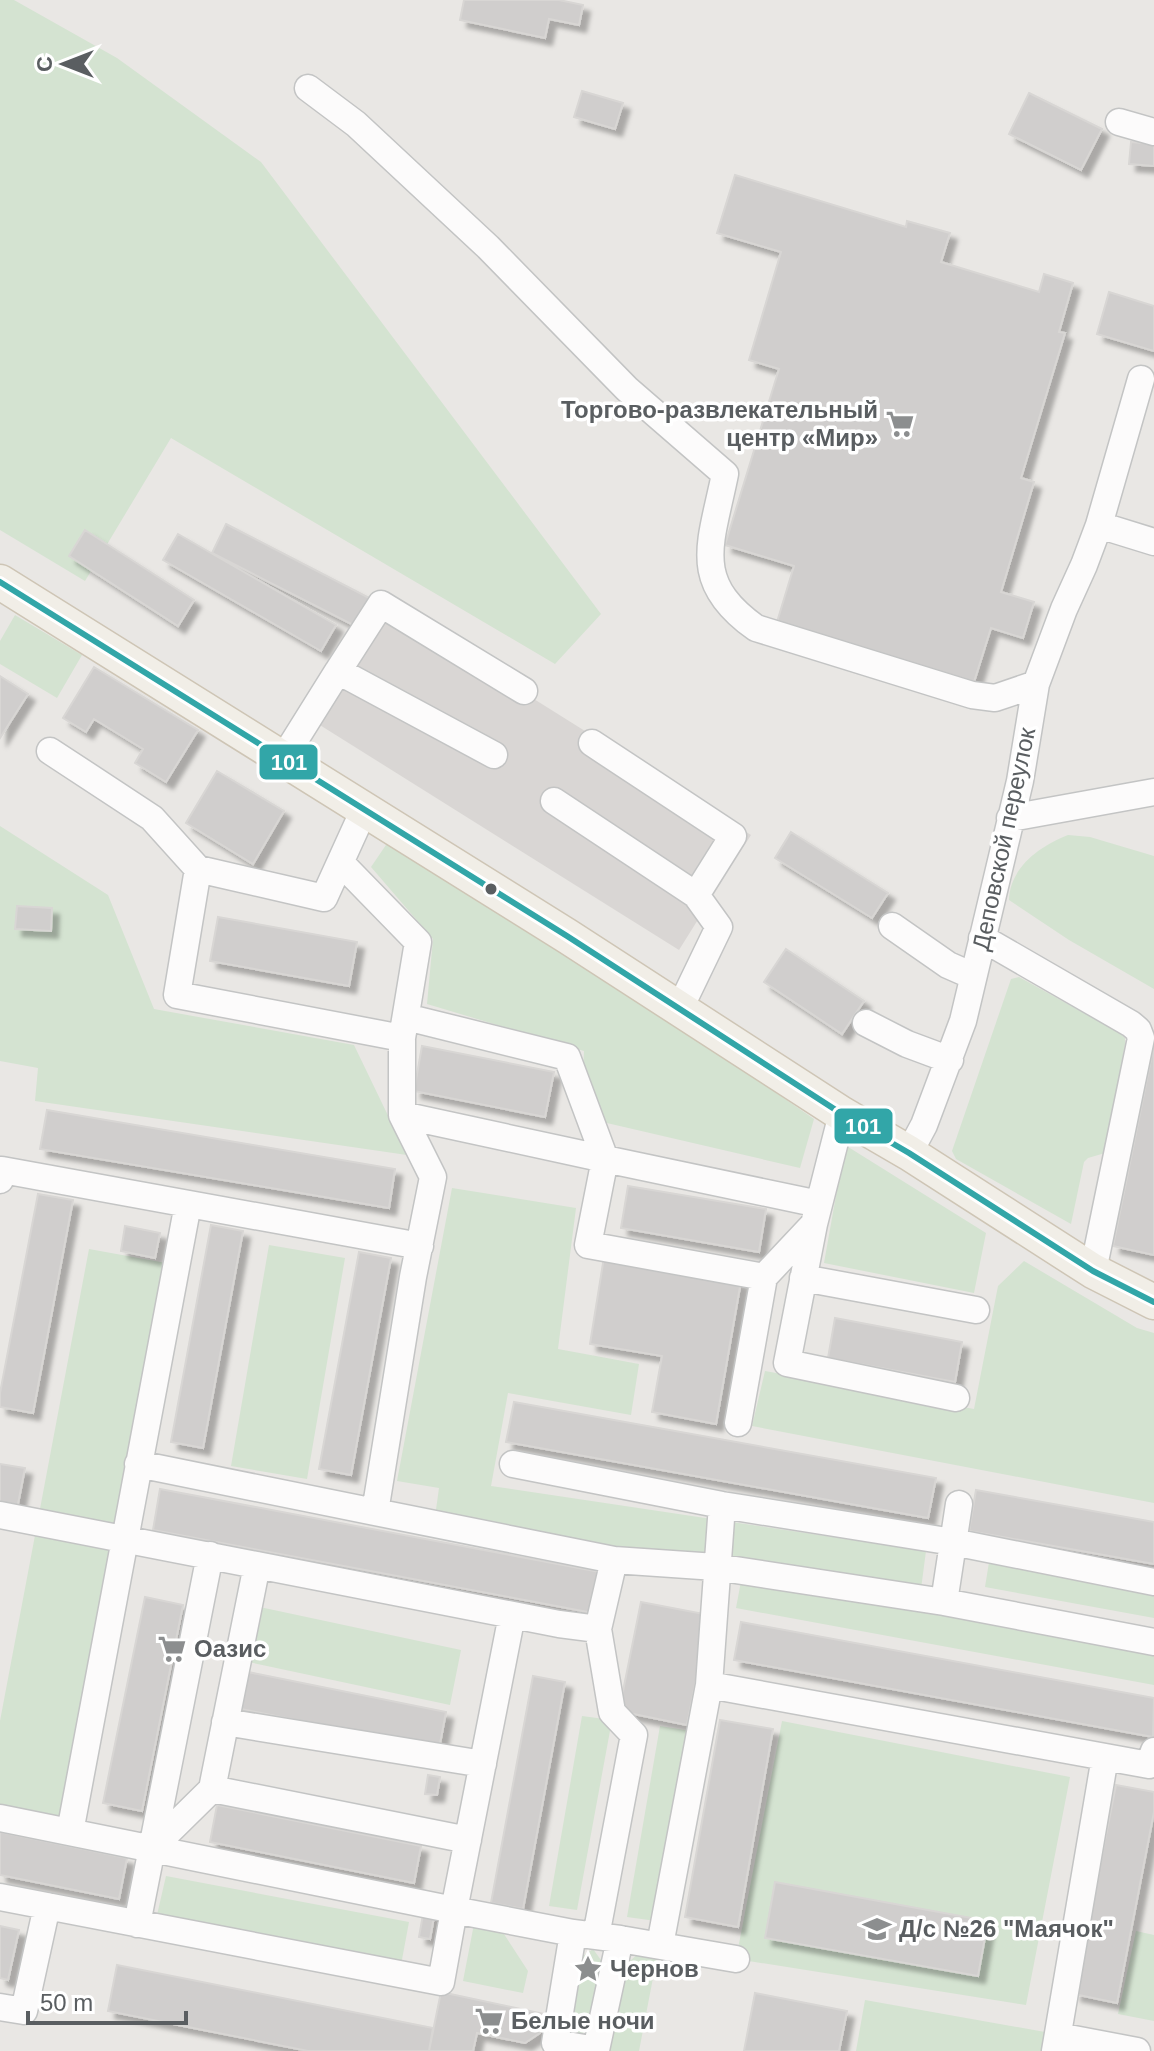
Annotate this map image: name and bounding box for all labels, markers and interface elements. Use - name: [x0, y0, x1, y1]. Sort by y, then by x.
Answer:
- north arrow: [24, 24, 104, 104]
- text: С: [32, 56, 57, 72]
- place label: Торгово-развлекательный центр «Мир»: [561, 396, 878, 451]
- supermarket icon: Торгово-развлекательный центр «Мир»: [885, 409, 915, 439]
- street label: Деповской переулок: [967, 725, 1040, 953]
- line badge: 101: [258, 743, 319, 781]
- text: 101: [271, 750, 307, 775]
- unlabelled marker: [483, 881, 499, 897]
- line badge: 101: [833, 1107, 894, 1145]
- text: 101: [845, 1114, 881, 1139]
- supermarket icon: Оазис: [157, 1634, 187, 1664]
- place label: Оазис: [194, 1635, 266, 1662]
- school or university icon: Д/с №26 "Маячок": [862, 1914, 892, 1944]
- place label: Д/с №26 "Маячок": [899, 1915, 1114, 1942]
- place icon: Чернов: [573, 1954, 603, 1984]
- place label: Чернов: [610, 1955, 699, 1982]
- scale bar: [28, 1975, 186, 2025]
- text: 50 m: [40, 1989, 93, 2016]
- supermarket icon: Белые ночи: [474, 2006, 504, 2036]
- place label: Белые ночи: [511, 2007, 655, 2034]

